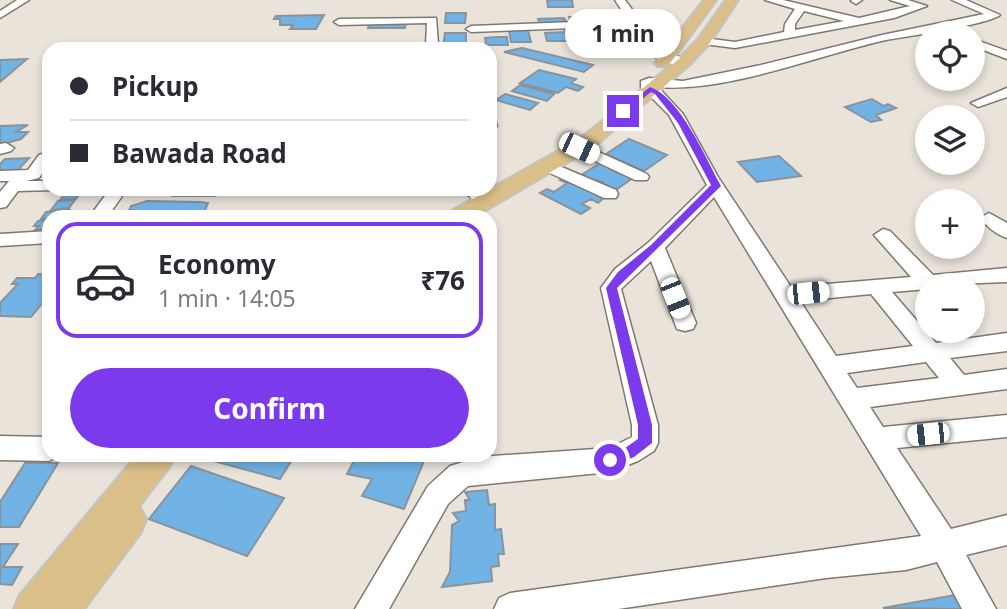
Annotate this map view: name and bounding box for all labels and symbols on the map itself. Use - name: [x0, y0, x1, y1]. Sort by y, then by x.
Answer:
- callout: 1 min: [565, 10, 681, 58]
- route end: [607, 95, 639, 127]
- car: [556, 130, 603, 166]
- car: [658, 275, 693, 321]
- car: [787, 280, 830, 306]
- car: [907, 421, 950, 447]
- route start: [594, 444, 626, 476]

